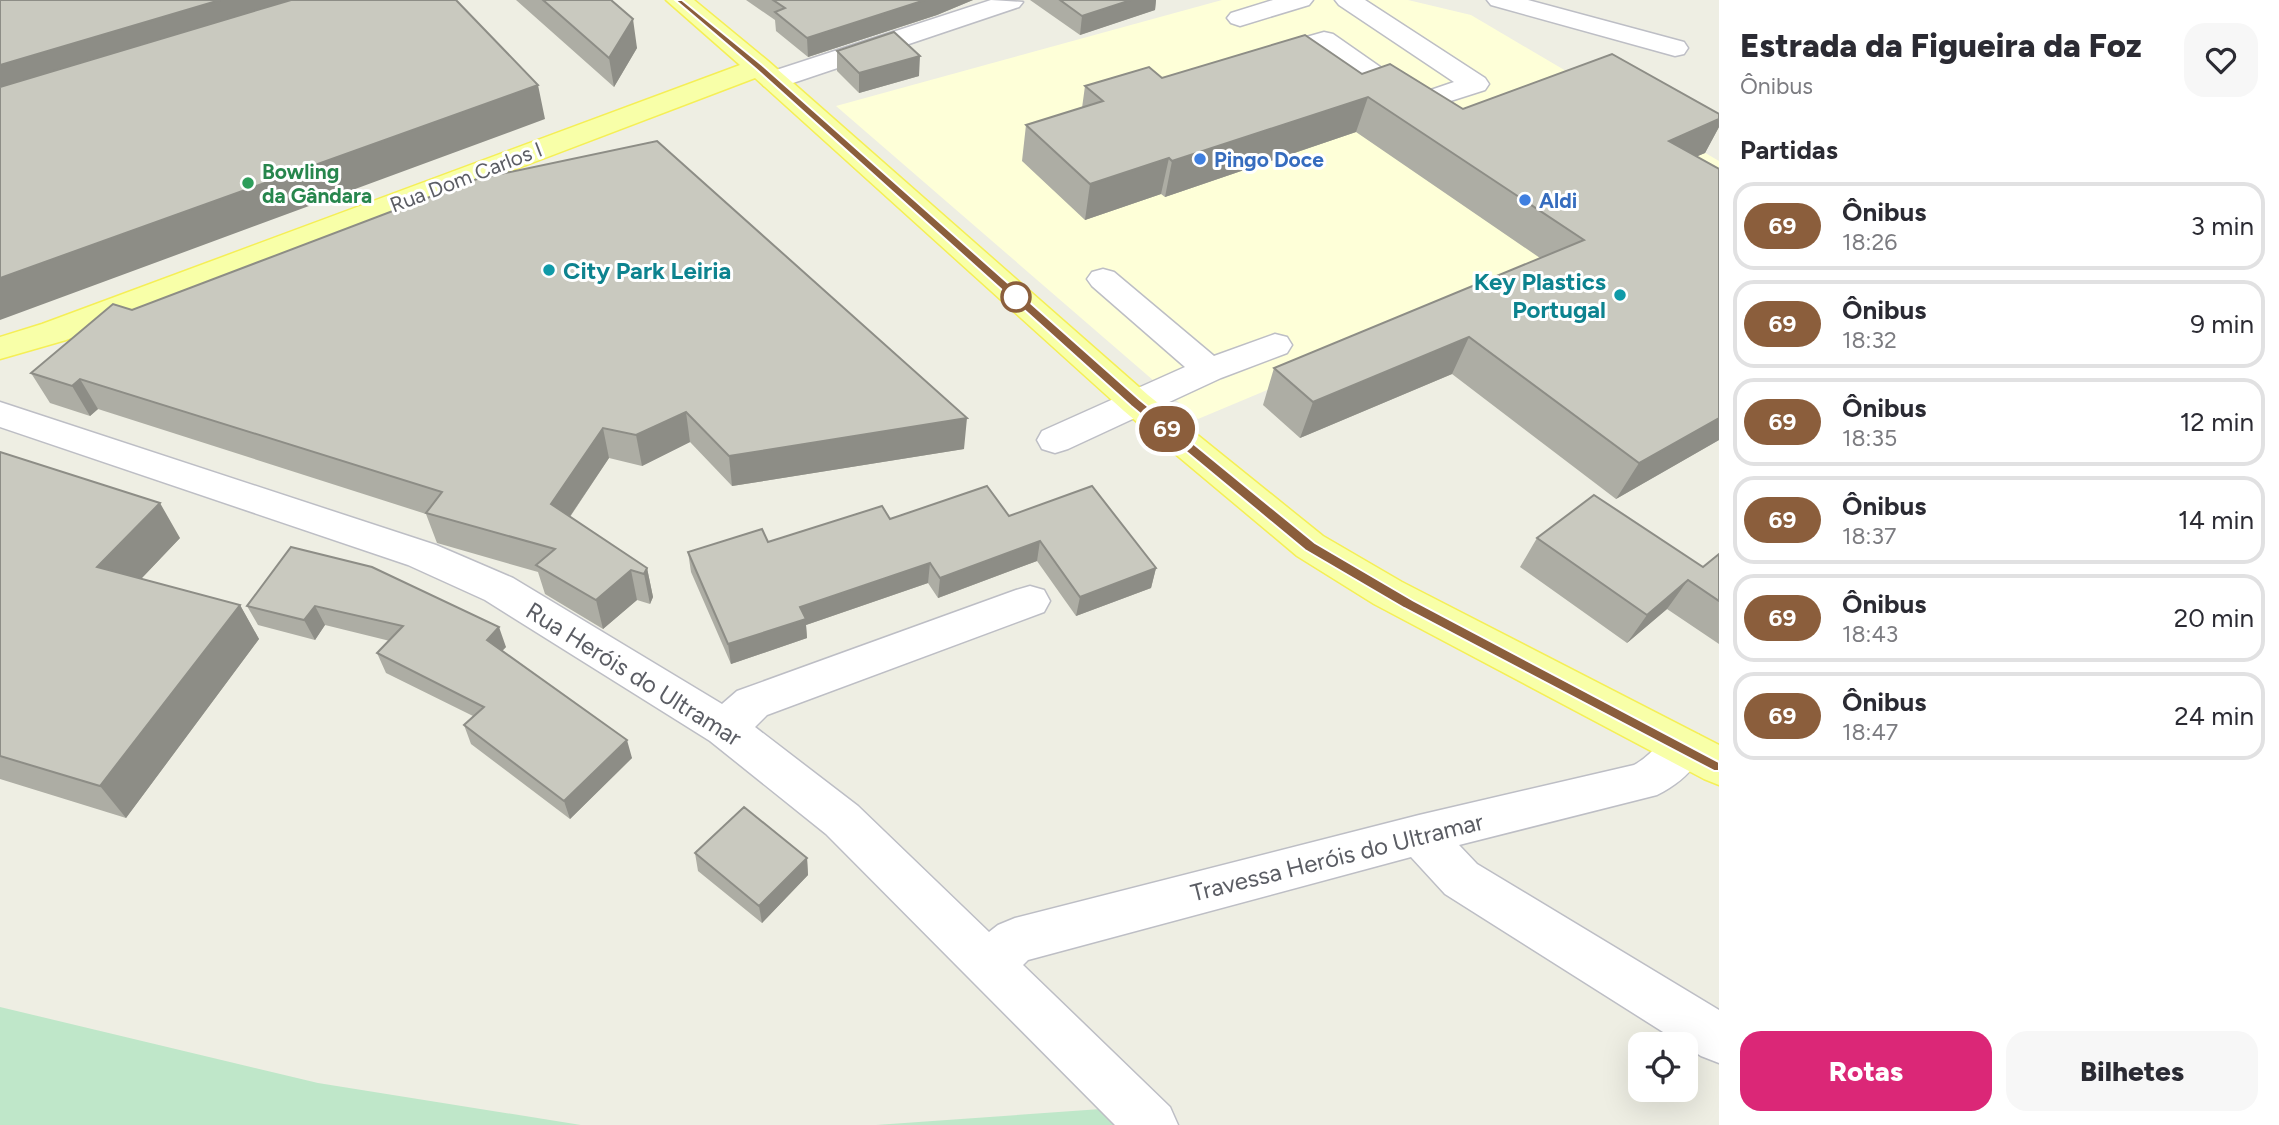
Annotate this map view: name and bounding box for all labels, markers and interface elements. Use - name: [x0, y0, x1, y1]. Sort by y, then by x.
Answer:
- button: heart: [2184, 23, 2258, 97]
- text: Estrada da Figueira da Foz: [1740, 26, 2142, 65]
- text: Ônibus: [1740, 72, 1813, 100]
- text: Partidas: [1740, 134, 1838, 166]
- street label: Rua Dom Carlos I: [386, 137, 546, 217]
- place label: Pingo Doce: [1214, 147, 1324, 172]
- marker: Pingo Doce: [1192, 151, 1208, 167]
- place label: Bowling da Gândara: [262, 159, 372, 208]
- marker: Bowling da Gândara: [240, 175, 256, 191]
- place label: Aldi: [1539, 188, 1577, 213]
- marker: Aldi: [1517, 192, 1533, 208]
- text: Ônibus: [1842, 196, 1926, 228]
- text: 3 min: [2191, 210, 2254, 242]
- text: 69: [1769, 211, 1796, 240]
- text: 18:26: [1842, 228, 1897, 256]
- place label: City Park Leiria: [563, 256, 731, 285]
- marker: City Park Leiria: [541, 262, 557, 278]
- place label: Key Plastics Portugal: [1474, 267, 1606, 324]
- unlabelled marker: [1001, 282, 1031, 312]
- marker: Key Plastics Portugal: [1612, 287, 1628, 303]
- text: Ônibus: [1842, 294, 1926, 326]
- text: 9 min: [2190, 308, 2254, 340]
- text: 69: [1769, 309, 1796, 338]
- text: 18:32: [1842, 326, 1897, 354]
- text: Ônibus: [1842, 392, 1926, 424]
- line badge: 69: [1136, 406, 1198, 452]
- text: 12 min: [2180, 406, 2254, 438]
- text: 69: [1769, 407, 1796, 436]
- text: 69: [1153, 414, 1181, 443]
- text: 18:35: [1842, 424, 1897, 452]
- text: Ônibus: [1842, 490, 1926, 522]
- text: 14 min: [2178, 504, 2254, 536]
- text: 69: [1769, 505, 1796, 534]
- text: 18:37: [1842, 522, 1896, 550]
- text: Ônibus: [1842, 588, 1926, 620]
- street label: Rua Heróis do Ultramar: [521, 596, 747, 752]
- text: 20 min: [2174, 602, 2254, 634]
- text: 69: [1769, 603, 1796, 632]
- text: 18:43: [1842, 620, 1898, 648]
- text: Ônibus: [1842, 686, 1926, 718]
- text: 24 min: [2174, 700, 2254, 732]
- text: 69: [1769, 701, 1796, 730]
- text: 18:47: [1842, 718, 1898, 746]
- street label: Travessa Heróis do Ultramar: [1188, 807, 1486, 907]
- button: Rotas: [1740, 1031, 1992, 1111]
- button: Bilhetes: [2006, 1031, 2258, 1111]
- map controls: [1628, 1032, 1698, 1102]
- button: locate: [1628, 1032, 1698, 1102]

